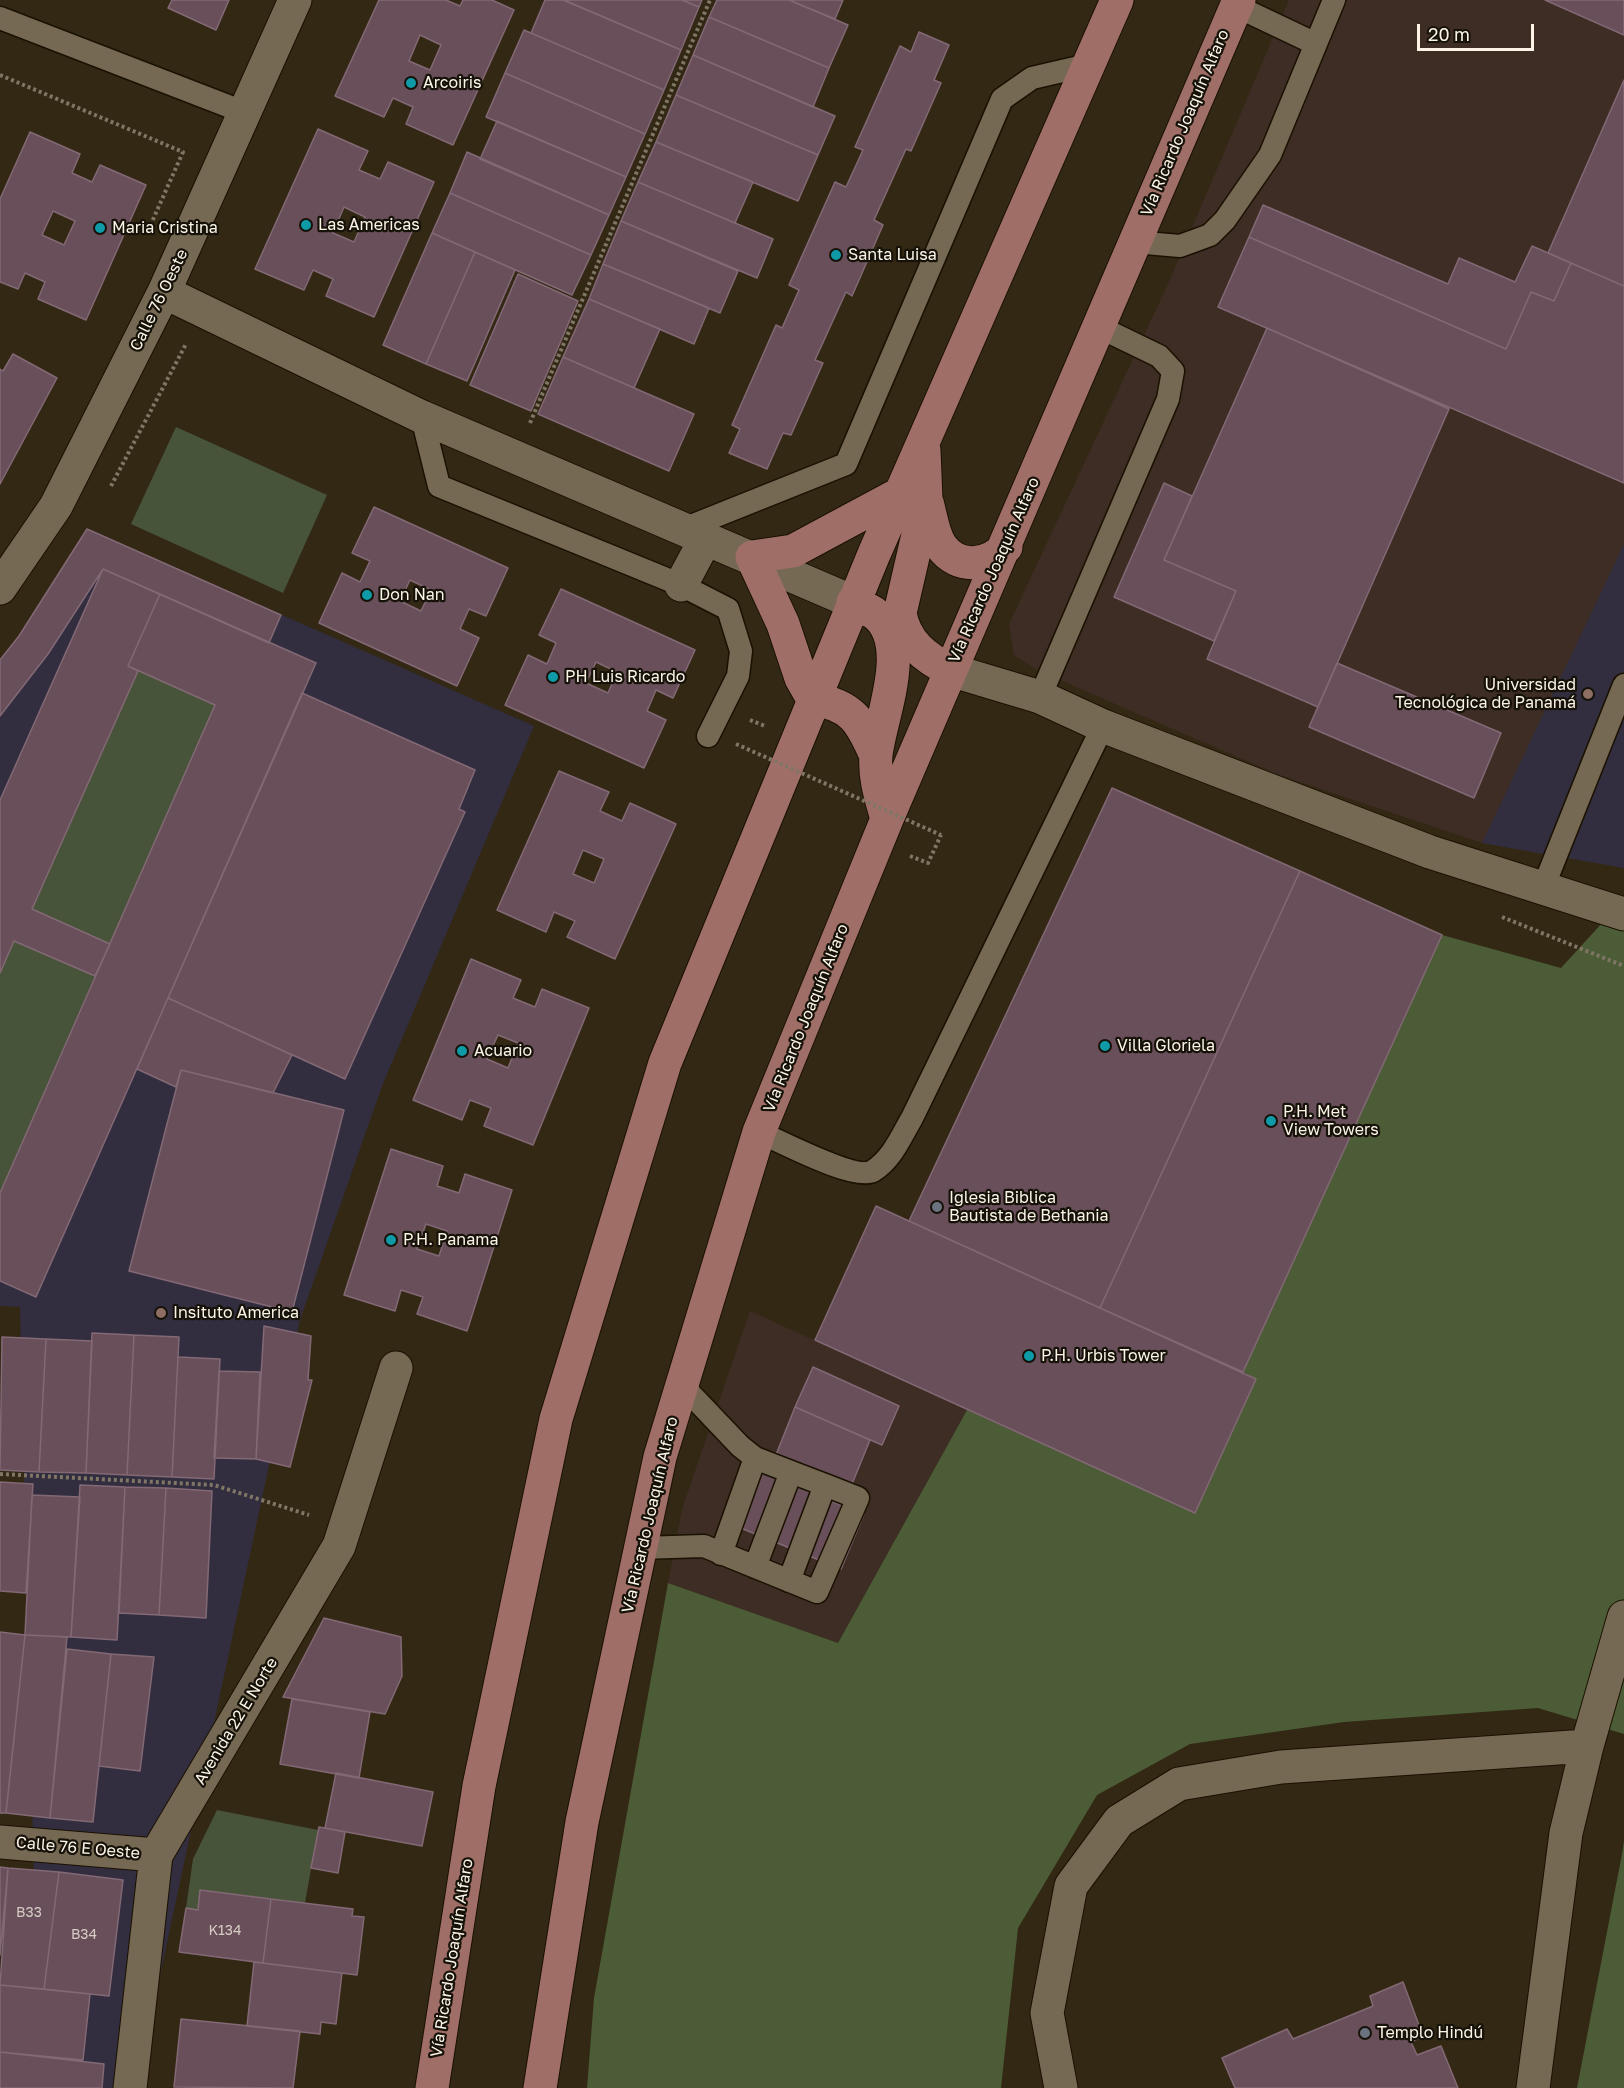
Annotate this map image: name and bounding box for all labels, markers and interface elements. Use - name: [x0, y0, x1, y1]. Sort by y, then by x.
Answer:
- scale bar: [1420, 12, 1537, 50]
- text: 20 m: [1428, 23, 1470, 45]
- street label: Vía Ricardo Joaquín Alfaro: [1137, 27, 1233, 219]
- place label: Arcoiris: [423, 73, 481, 93]
- marker: Arcoiris: [404, 76, 418, 90]
- place label: Las Americas: [318, 215, 420, 235]
- place label: Maria Cristina: [112, 218, 218, 238]
- marker: Las Americas: [299, 218, 313, 232]
- marker: Maria Cristina: [93, 221, 107, 235]
- place label: Santa Luisa: [848, 245, 937, 265]
- street label: Calle 76 Oeste: [126, 246, 192, 354]
- marker: Santa Luisa: [829, 248, 843, 262]
- street label: Vía Ricardo Joaquín Alfaro: [944, 474, 1044, 666]
- place label: Don Nan: [379, 585, 445, 605]
- marker: Don Nan: [360, 588, 374, 602]
- place label: PH Luis Ricardo: [565, 667, 685, 687]
- marker: PH Luis Ricardo: [546, 670, 560, 684]
- place label: Universidad Tecnológica de Panamá: [1395, 675, 1576, 713]
- marker: Universidad Tecnológica de Panamá: [1581, 687, 1595, 701]
- street label: Vía Ricardo Joaquín Alfaro: [759, 921, 853, 1115]
- place label: Villa Gloriela: [1117, 1036, 1215, 1056]
- marker: Villa Gloriela: [1098, 1039, 1112, 1053]
- place label: Acuario: [474, 1041, 532, 1061]
- marker: Acuario: [455, 1044, 469, 1058]
- place label: P.H. Met View Towers: [1283, 1102, 1379, 1140]
- marker: P.H. Met View Towers: [1264, 1114, 1278, 1128]
- place label: Iglesia Biblica Bautista de Bethania: [949, 1188, 1109, 1226]
- marker: Iglesia Biblica Bautista de Bethania: [930, 1200, 944, 1214]
- place label: P.H. Panama: [403, 1230, 498, 1250]
- marker: P.H. Panama: [384, 1233, 398, 1247]
- place label: Insituto America: [173, 1303, 299, 1323]
- marker: Insituto America: [154, 1306, 168, 1320]
- place label: P.H. Urbis Tower: [1041, 1346, 1166, 1366]
- marker: P.H. Urbis Tower: [1022, 1349, 1036, 1363]
- street label: Vía Ricardo Joaquín Alfaro: [618, 1415, 682, 1615]
- street label: Avenida 22 E Norte: [190, 1654, 282, 1788]
- street label: Calle 76 E Oeste: [15, 1833, 141, 1863]
- street label: Vía Ricardo Joaquín Alfaro: [427, 1857, 477, 2059]
- house number: B33: [16, 1905, 42, 1921]
- house number: K134: [208, 1923, 242, 1939]
- house number: B34: [71, 1927, 97, 1943]
- place label: Templo Hindú: [1377, 2023, 1483, 2043]
- marker: Templo Hindú: [1358, 2026, 1372, 2040]

